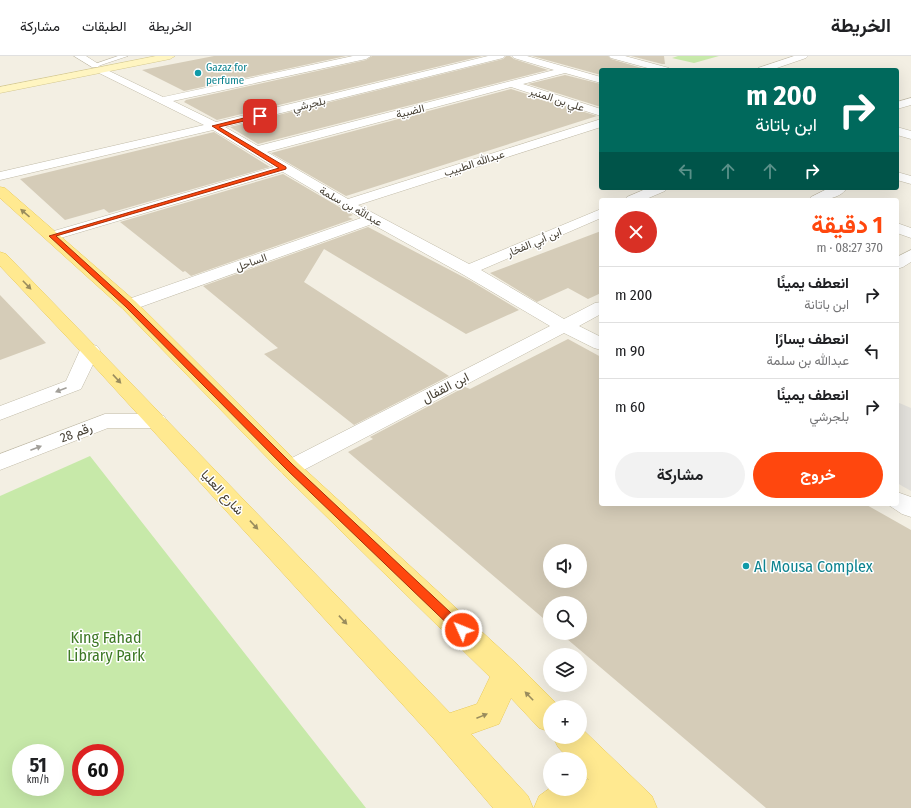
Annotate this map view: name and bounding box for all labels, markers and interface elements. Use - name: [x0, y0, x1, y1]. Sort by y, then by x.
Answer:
- text: الخريطة: [831, 14, 891, 37]
- text: مشاركة: [20, 18, 60, 35]
- text: الطبقات: [82, 18, 126, 35]
- text: الخريطة: [148, 18, 192, 35]
- place label: Gazaz for perfume: [206, 61, 247, 87]
- marker: Gazaz for perfume: [193, 68, 203, 78]
- text: 200 m: [746, 79, 817, 112]
- street label: علي بن المنير: [526, 84, 586, 117]
- icon: right: [831, 84, 883, 136]
- street label: بلجرشي: [291, 94, 328, 118]
- pin: [243, 99, 277, 133]
- street label: الضبية: [395, 102, 426, 121]
- icon: arrive: [249, 105, 271, 127]
- text: ابن باتانة: [755, 114, 817, 136]
- street label: عبدالله الطبيب: [442, 147, 506, 179]
- icon: left: [675, 160, 697, 182]
- icon: ahead: [717, 160, 739, 182]
- icon: ahead: [759, 160, 781, 182]
- icon: right: [801, 160, 823, 182]
- street label: عبدالله بن سلمة: [317, 184, 385, 229]
- one-way arrow: [20, 208, 31, 217]
- button: close: [615, 211, 657, 253]
- text: 1 دقيقة: [811, 211, 883, 239]
- street label: ابن أبي الفخار: [504, 225, 565, 263]
- text: 370 m · 08:27: [816, 240, 883, 255]
- street label: الساحل: [234, 251, 269, 274]
- text: انعطف يمينًا: [777, 274, 849, 292]
- one-way arrow: [22, 280, 32, 290]
- icon: right: [861, 284, 883, 306]
- text: 200 m: [615, 286, 652, 304]
- text: ابن باتانة: [804, 297, 849, 312]
- text: انعطف يسارًا: [775, 330, 849, 348]
- icon: left: [861, 340, 883, 362]
- text: 90 m: [615, 342, 645, 360]
- text: عبدالله بن سلمة: [767, 353, 849, 368]
- street label: ابن القفال: [419, 369, 472, 407]
- one-way arrow: [112, 374, 122, 384]
- text: انعطف يمينًا: [777, 386, 849, 404]
- one-way arrow: [54, 387, 66, 393]
- icon: right: [861, 396, 883, 418]
- text: 60 m: [615, 398, 645, 416]
- text: بلجرشي: [809, 409, 849, 424]
- street label: رقم 28: [58, 420, 95, 446]
- one-way arrow: [31, 445, 43, 451]
- button: مشاركة: [615, 452, 745, 498]
- button: خروج: [753, 452, 883, 498]
- street label: شارع العليا: [197, 467, 247, 519]
- one-way arrow: [249, 520, 258, 530]
- map controls: [543, 544, 587, 796]
- button: sound: [543, 544, 587, 588]
- place label: Al Mousa Complex: [754, 557, 873, 576]
- marker: Al Mousa Complex: [741, 561, 751, 571]
- button: search: [543, 596, 587, 640]
- position arrow: [441, 609, 483, 651]
- one-way arrow: [338, 615, 347, 625]
- park label: King Fahad Library Park: [67, 628, 145, 665]
- button: layers: [543, 648, 587, 692]
- one-way arrow: [524, 691, 534, 701]
- button: +: [543, 700, 587, 744]
- one-way arrow: [476, 712, 488, 718]
- speed limit sign: 60: [72, 744, 124, 796]
- button: −: [543, 752, 587, 796]
- text: 51: [29, 753, 47, 777]
- text: km/h: [27, 774, 49, 786]

